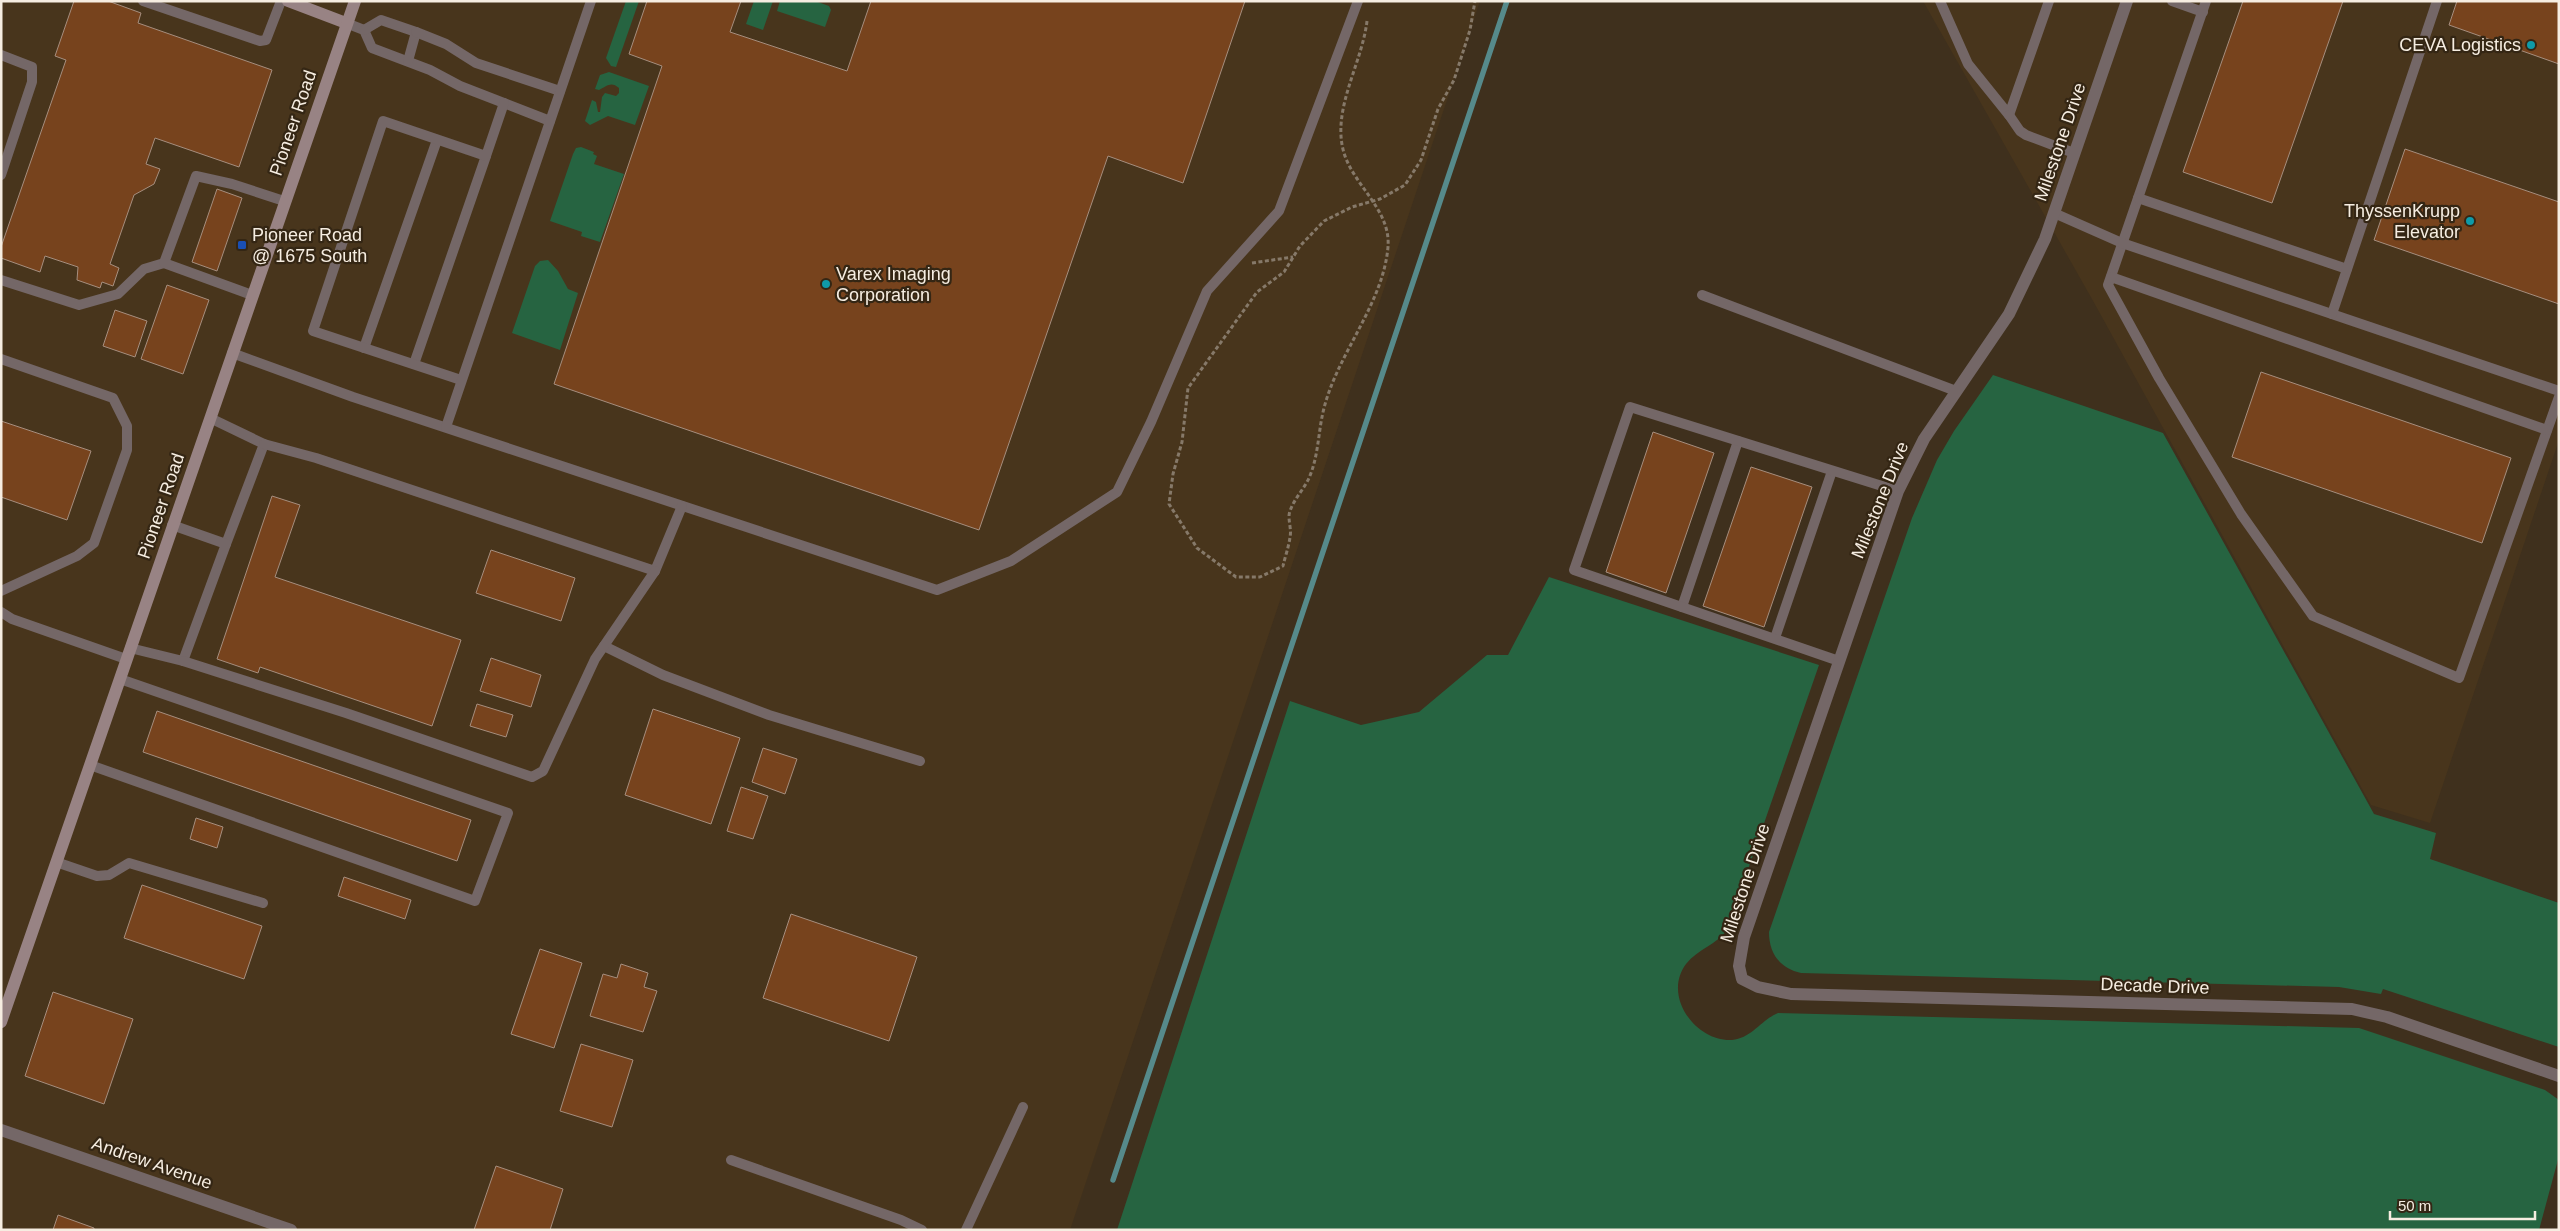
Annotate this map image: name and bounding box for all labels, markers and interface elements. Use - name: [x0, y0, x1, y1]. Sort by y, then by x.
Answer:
- place label: CEVA Logistics: [2399, 35, 2521, 55]
- marker: CEVA Logistics: [2525, 39, 2537, 51]
- street label: Pioneer Road: [266, 68, 320, 178]
- street label: Milestone Drive: [2030, 80, 2090, 204]
- place label: ThyssenKrupp Elevator: [2344, 201, 2460, 242]
- marker: ThyssenKrupp Elevator: [2464, 215, 2476, 227]
- place label: Pioneer Road @ 1675 South: [252, 225, 367, 266]
- marker: Pioneer Road @ 1675 South: [236, 239, 248, 251]
- place label: Varex Imaging Corporation: [836, 264, 951, 305]
- marker: Varex Imaging Corporation: [820, 278, 832, 290]
- street label: Milestone Drive: [1847, 439, 1913, 561]
- street label: Pioneer Road: [134, 451, 188, 561]
- street label: Milestone Drive: [1716, 821, 1774, 945]
- street label: Decade Drive: [2100, 974, 2210, 998]
- street label: Andrew Avenue: [89, 1133, 215, 1193]
- scale bar: [2390, 1188, 2535, 1220]
- text: 50 m: [2398, 1197, 2431, 1214]

